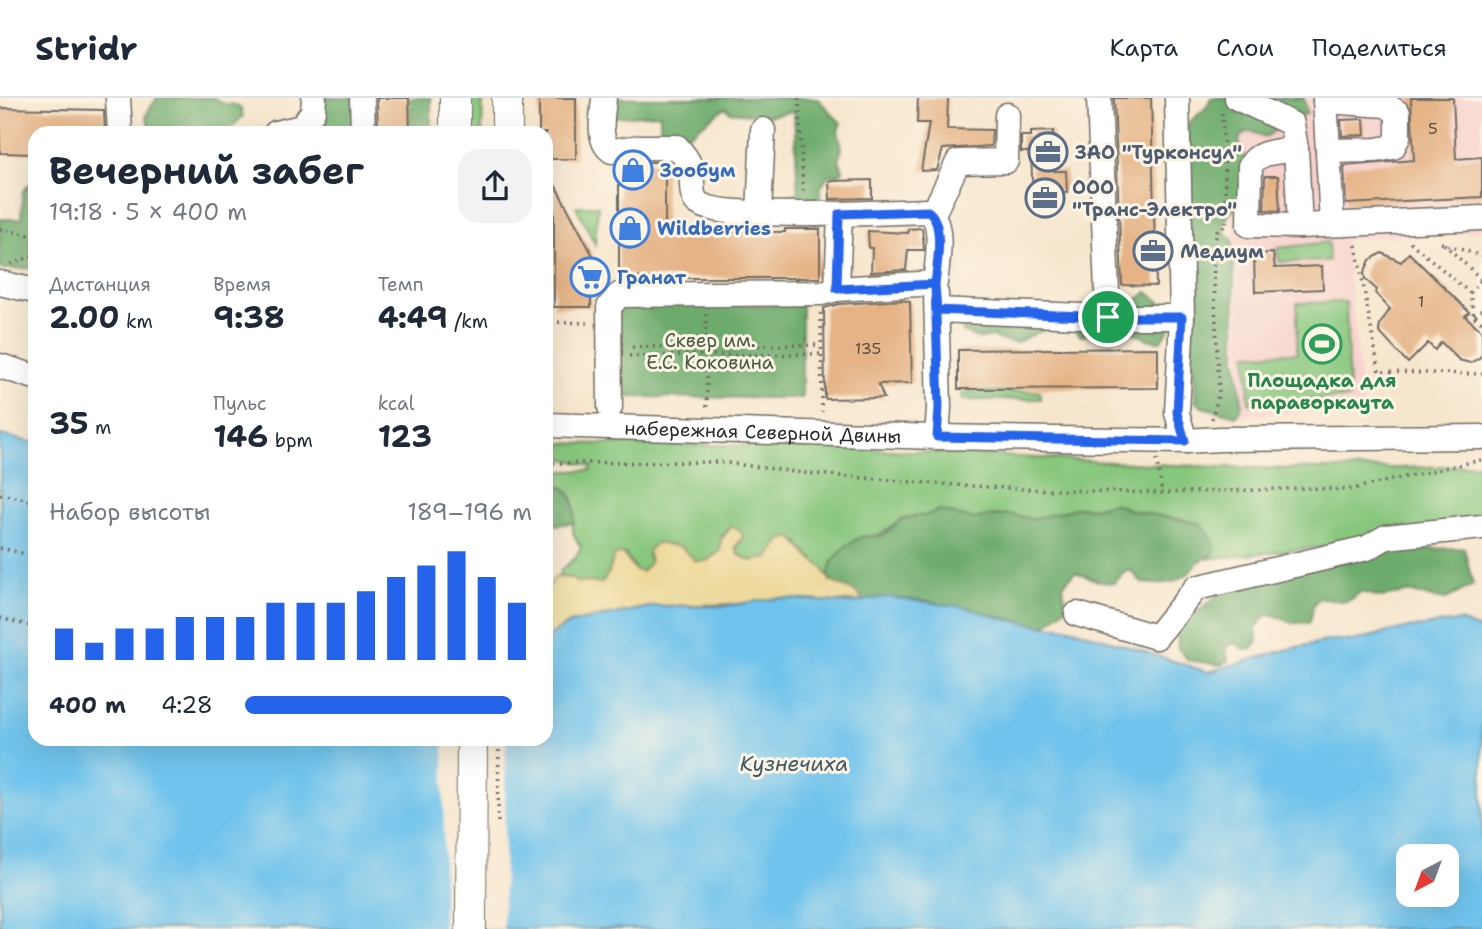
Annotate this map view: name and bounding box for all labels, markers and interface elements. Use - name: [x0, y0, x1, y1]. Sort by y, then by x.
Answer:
- text: Stridr: [35, 26, 138, 71]
- text: Карта: [1110, 32, 1178, 64]
- text: Слои: [1216, 32, 1274, 64]
- text: Поделиться: [1312, 32, 1447, 64]
- house number: 5: [1428, 118, 1438, 139]
- office icon: ЗАО "Турконсул": [1027, 131, 1069, 173]
- place label: ЗАО "Турконсул": [1075, 140, 1242, 165]
- text: Вечерний забег: [49, 145, 364, 196]
- button: share: [458, 149, 532, 223]
- shop icon: Зообум: [612, 149, 654, 191]
- place label: Зообум: [660, 158, 736, 183]
- place label: ООО "Транс-Электро": [1072, 175, 1237, 222]
- office icon: ООО "Транс-Электро": [1024, 177, 1066, 219]
- text: 19:18 · 5 × 400 m: [49, 197, 247, 227]
- shop icon: Wildberries: [609, 207, 651, 249]
- place label: Wildberries: [657, 216, 771, 241]
- office icon: Медиум: [1132, 230, 1174, 272]
- place label: Медиум: [1180, 239, 1264, 264]
- supermarket icon: Гранат: [569, 256, 611, 298]
- place label: Гранат: [617, 265, 687, 290]
- text: Дистанция: [49, 272, 151, 297]
- text: Время: [213, 272, 271, 297]
- text: Темп: [378, 272, 424, 297]
- pin: [1078, 287, 1138, 347]
- house number: 1: [1418, 291, 1424, 312]
- text: 2.00: [49, 297, 120, 338]
- text: 9:38: [213, 297, 285, 338]
- text: 4:49: [378, 297, 448, 338]
- icon: arrive: [1089, 298, 1127, 336]
- text: km: [120, 309, 153, 334]
- text: /km: [448, 309, 488, 334]
- sports icon: Площадка для параворкаута: [1301, 323, 1343, 365]
- park label: Сквер им. Е.С. Коковина: [646, 328, 774, 375]
- house number: 135: [855, 338, 881, 359]
- place label: Площадка для параворкаута: [1248, 368, 1396, 415]
- text: Пульс: [213, 391, 267, 416]
- text: kcal: [378, 391, 415, 416]
- text: 35: [49, 403, 89, 444]
- text: m: [89, 415, 111, 440]
- street label: набережная Северной Двины: [624, 415, 902, 449]
- text: 146: [213, 416, 268, 457]
- text: 123: [378, 416, 432, 457]
- text: bpm: [268, 428, 313, 453]
- text: Набор высоты: [49, 497, 210, 527]
- text: 189–196 m: [408, 497, 532, 527]
- text: 400 m: [49, 690, 126, 720]
- text: 4:28: [161, 690, 213, 720]
- water label: Кузнечиха: [740, 750, 848, 778]
- north arrow: [1396, 844, 1460, 906]
- map controls: [1396, 844, 1459, 907]

